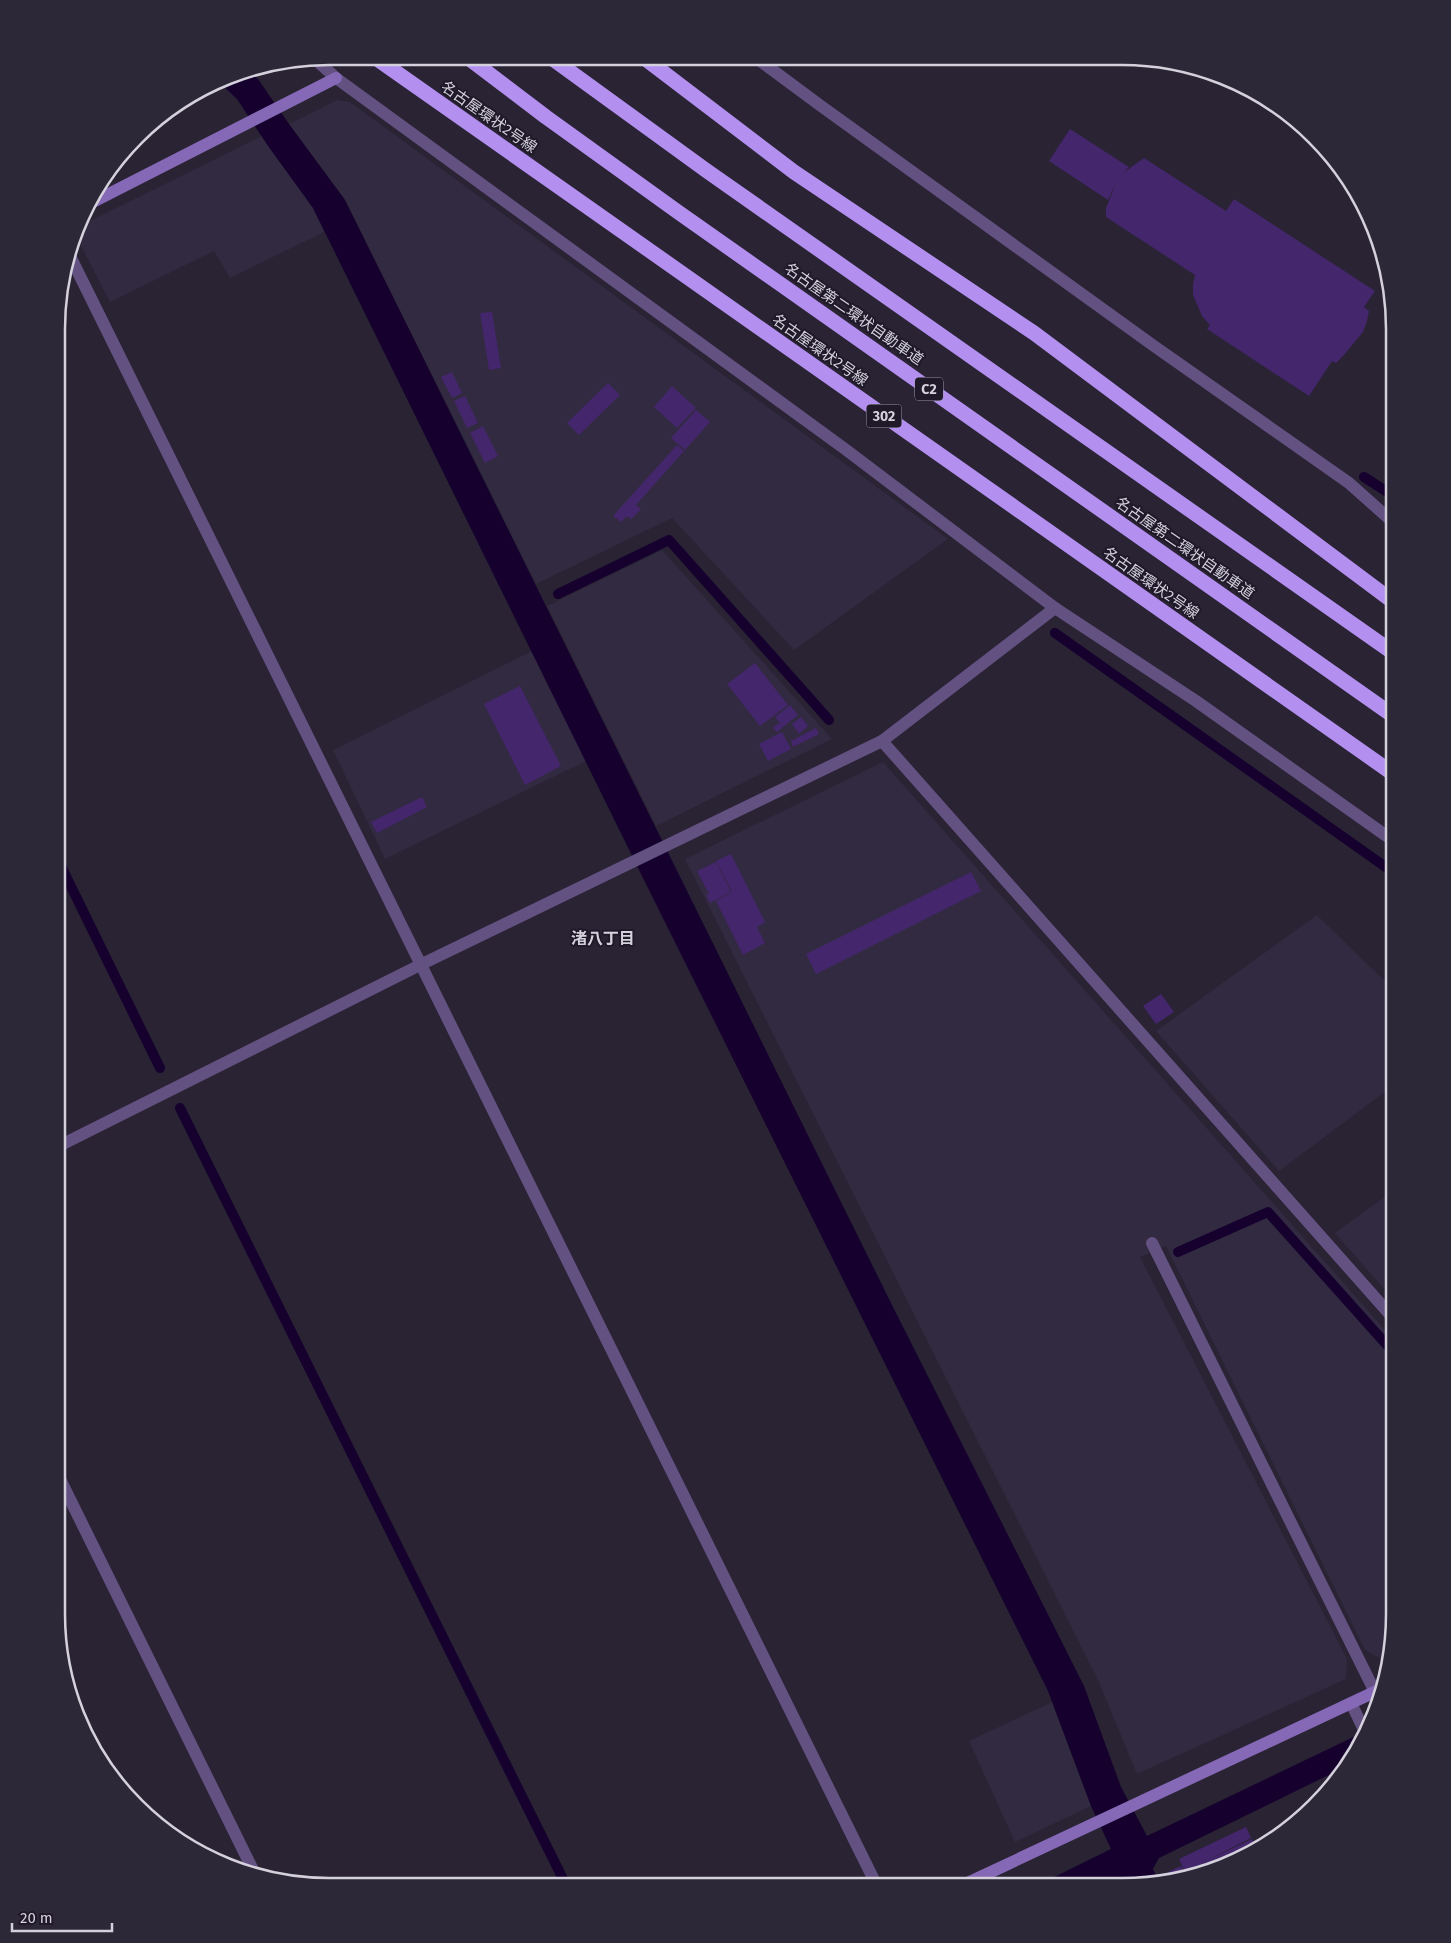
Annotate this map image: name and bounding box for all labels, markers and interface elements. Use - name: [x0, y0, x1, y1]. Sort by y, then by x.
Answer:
- street label: 名古屋環状2号線: [438, 77, 540, 157]
- street label: 名古屋第二環状自動車道: [781, 259, 927, 369]
- street label: 名古屋環状2号線: [769, 310, 871, 390]
- road number: C2: [915, 378, 943, 400]
- road number: 302: [866, 404, 902, 428]
- street label: 名古屋第二環状自動車道: [1112, 493, 1258, 603]
- street label: 名古屋環状2号線: [1100, 543, 1202, 623]
- district label: 渚八丁目: [571, 929, 635, 948]
- scale bar: [12, 1900, 112, 1932]
- text: 20 m: [20, 1909, 53, 1927]

